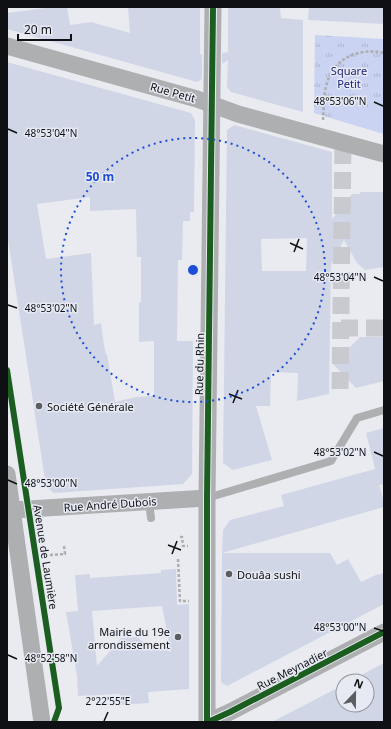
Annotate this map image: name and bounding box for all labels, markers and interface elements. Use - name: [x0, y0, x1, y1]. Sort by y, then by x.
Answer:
- scale bar: [18, 16, 71, 42]
- text: 20 m: [24, 21, 52, 38]
- park label: Square Petit: [331, 63, 367, 91]
- street label: Rue Petit: [149, 78, 197, 106]
- text: 48°53'06"N: [314, 94, 366, 108]
- text: 48°53'04"N: [25, 126, 77, 140]
- text: 50 m: [86, 168, 114, 185]
- centre of rings: [186, 263, 200, 277]
- text: 48°53'04"N: [314, 270, 366, 284]
- text: 48°53'02"N: [25, 301, 77, 315]
- street label: Rue du Rhin: [191, 333, 207, 395]
- place label: Société Générale: [47, 399, 134, 414]
- marker: Société Générale: [34, 401, 44, 411]
- text: 48°53'02"N: [314, 445, 366, 459]
- text: 48°53'00"N: [25, 476, 77, 490]
- street label: Rue André Dubois: [63, 493, 157, 515]
- street label: Avenue de Laumière: [30, 504, 62, 610]
- place label: Douâa sushi: [237, 567, 301, 582]
- marker: Douâa sushi: [224, 569, 234, 579]
- text: 48°53'00"N: [314, 620, 366, 634]
- place label: Mairie du 19e arrondissement: [88, 624, 170, 652]
- marker: Mairie du 19e arrondissement: [173, 632, 183, 642]
- street label: Rue Meynadier: [254, 644, 330, 693]
- text: 48°52'58"N: [25, 651, 77, 665]
- north arrow: [335, 673, 375, 713]
- text: N: [352, 675, 366, 692]
- text: 2°22'55"E: [86, 694, 130, 708]

